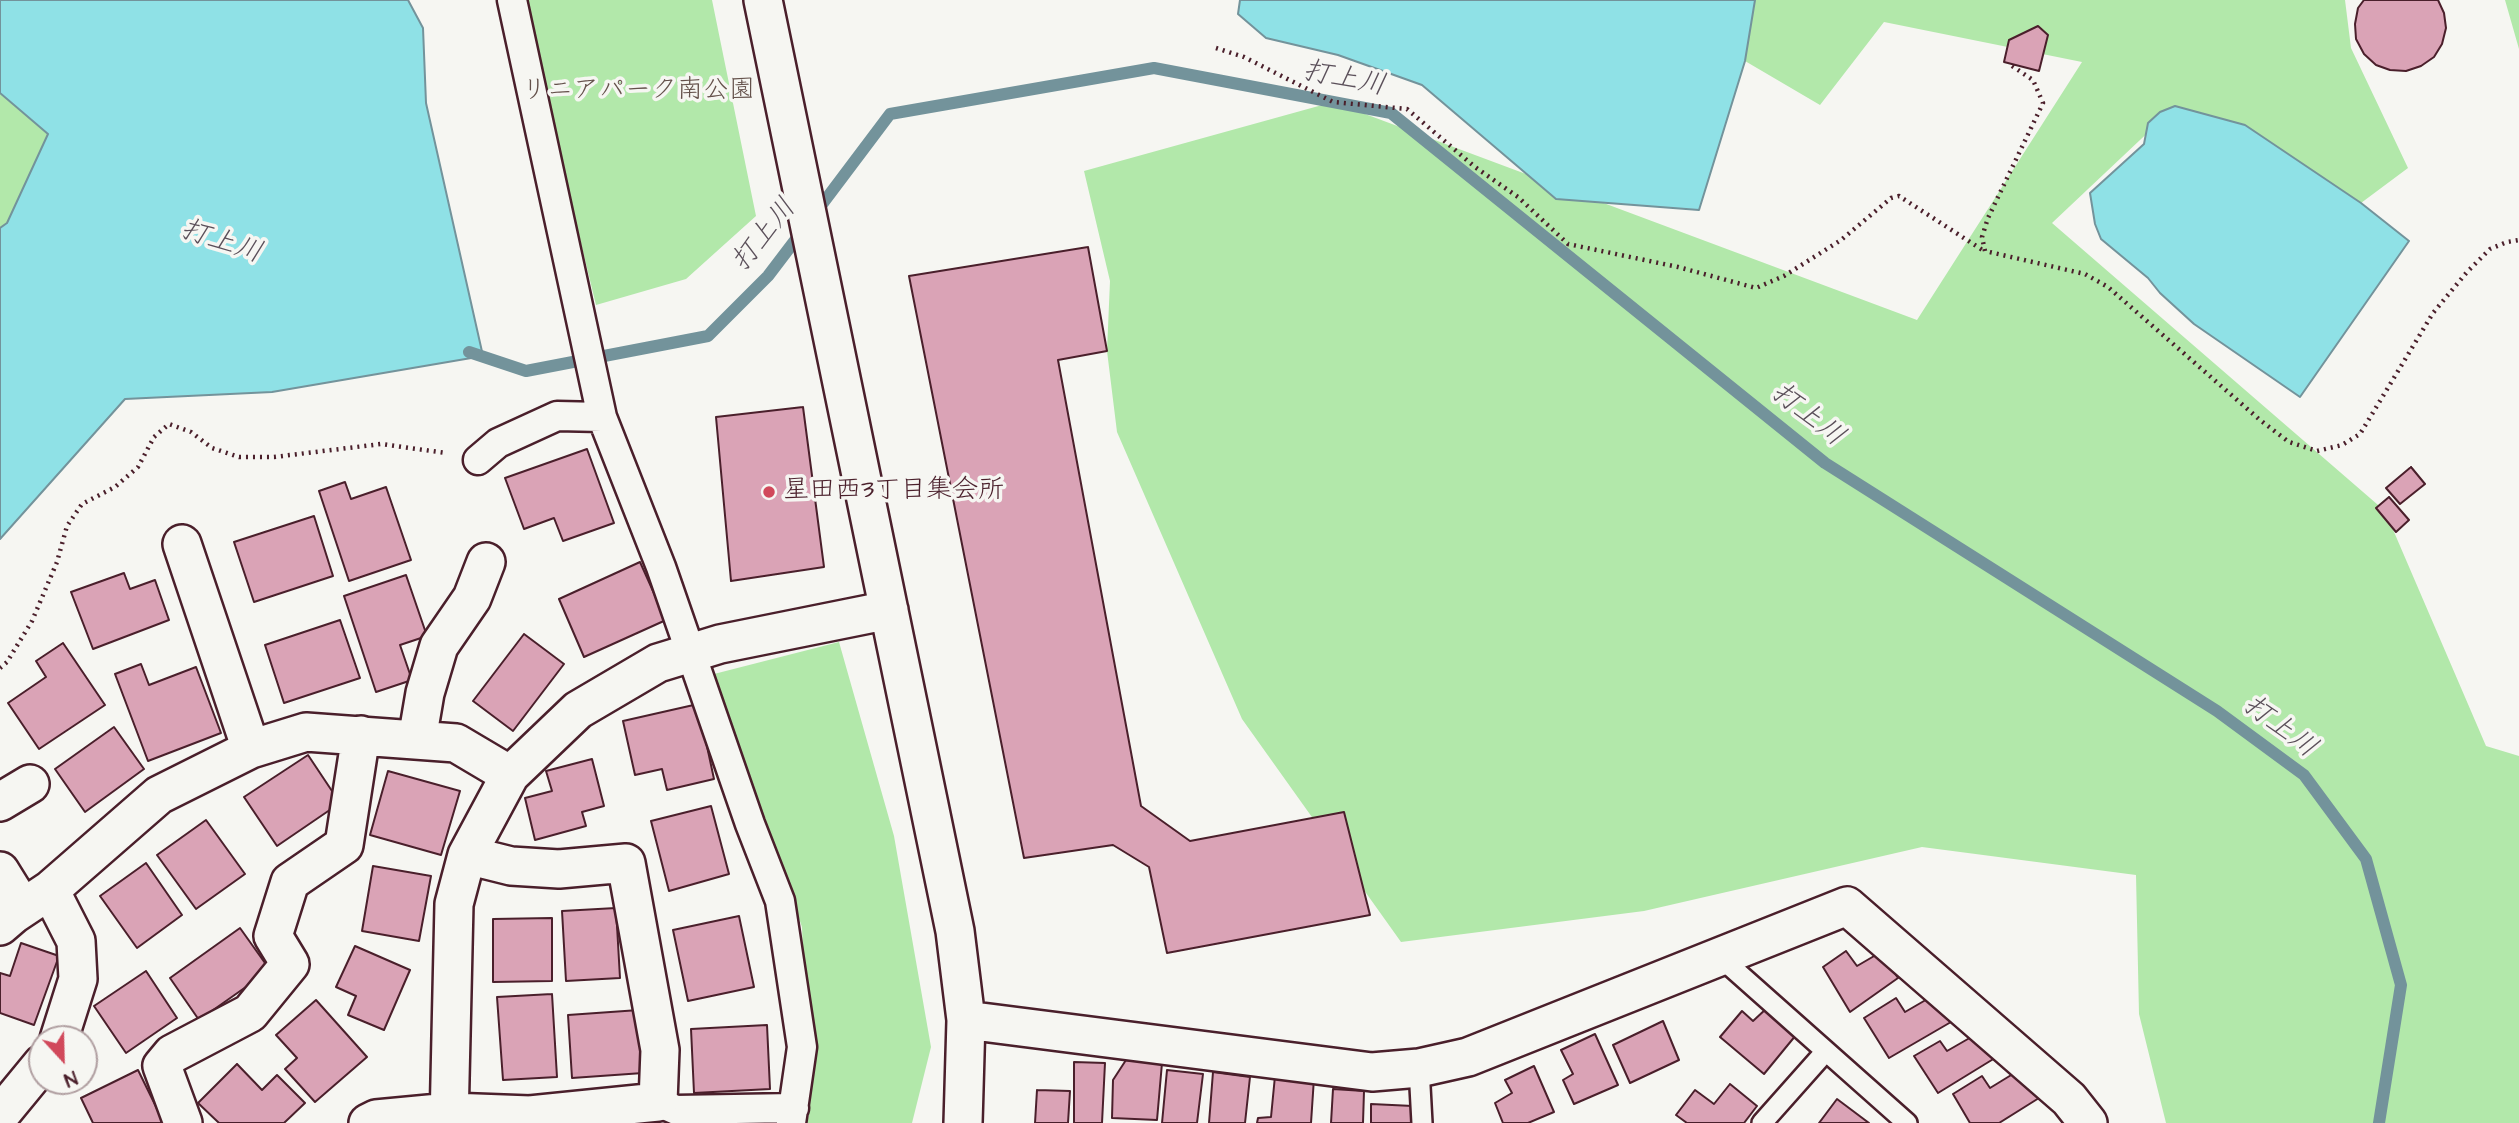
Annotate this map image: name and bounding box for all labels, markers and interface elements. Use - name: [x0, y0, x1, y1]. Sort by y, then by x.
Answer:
- water label: 打上川: [1300, 55, 1388, 105]
- park label: リニアパーク南公園: [521, 76, 755, 108]
- water label: 打上川: [726, 193, 804, 279]
- water label: 打上川: [176, 214, 266, 272]
- water label: 打上川: [1764, 377, 1850, 455]
- place label: 星田西3丁目集会所: [783, 476, 1004, 508]
- marker: 星田西3丁目集会所: [761, 484, 777, 500]
- water label: 打上川: [2235, 689, 2323, 767]
- north arrow: [28, 1025, 98, 1095]
- text: N: [60, 1063, 81, 1093]

